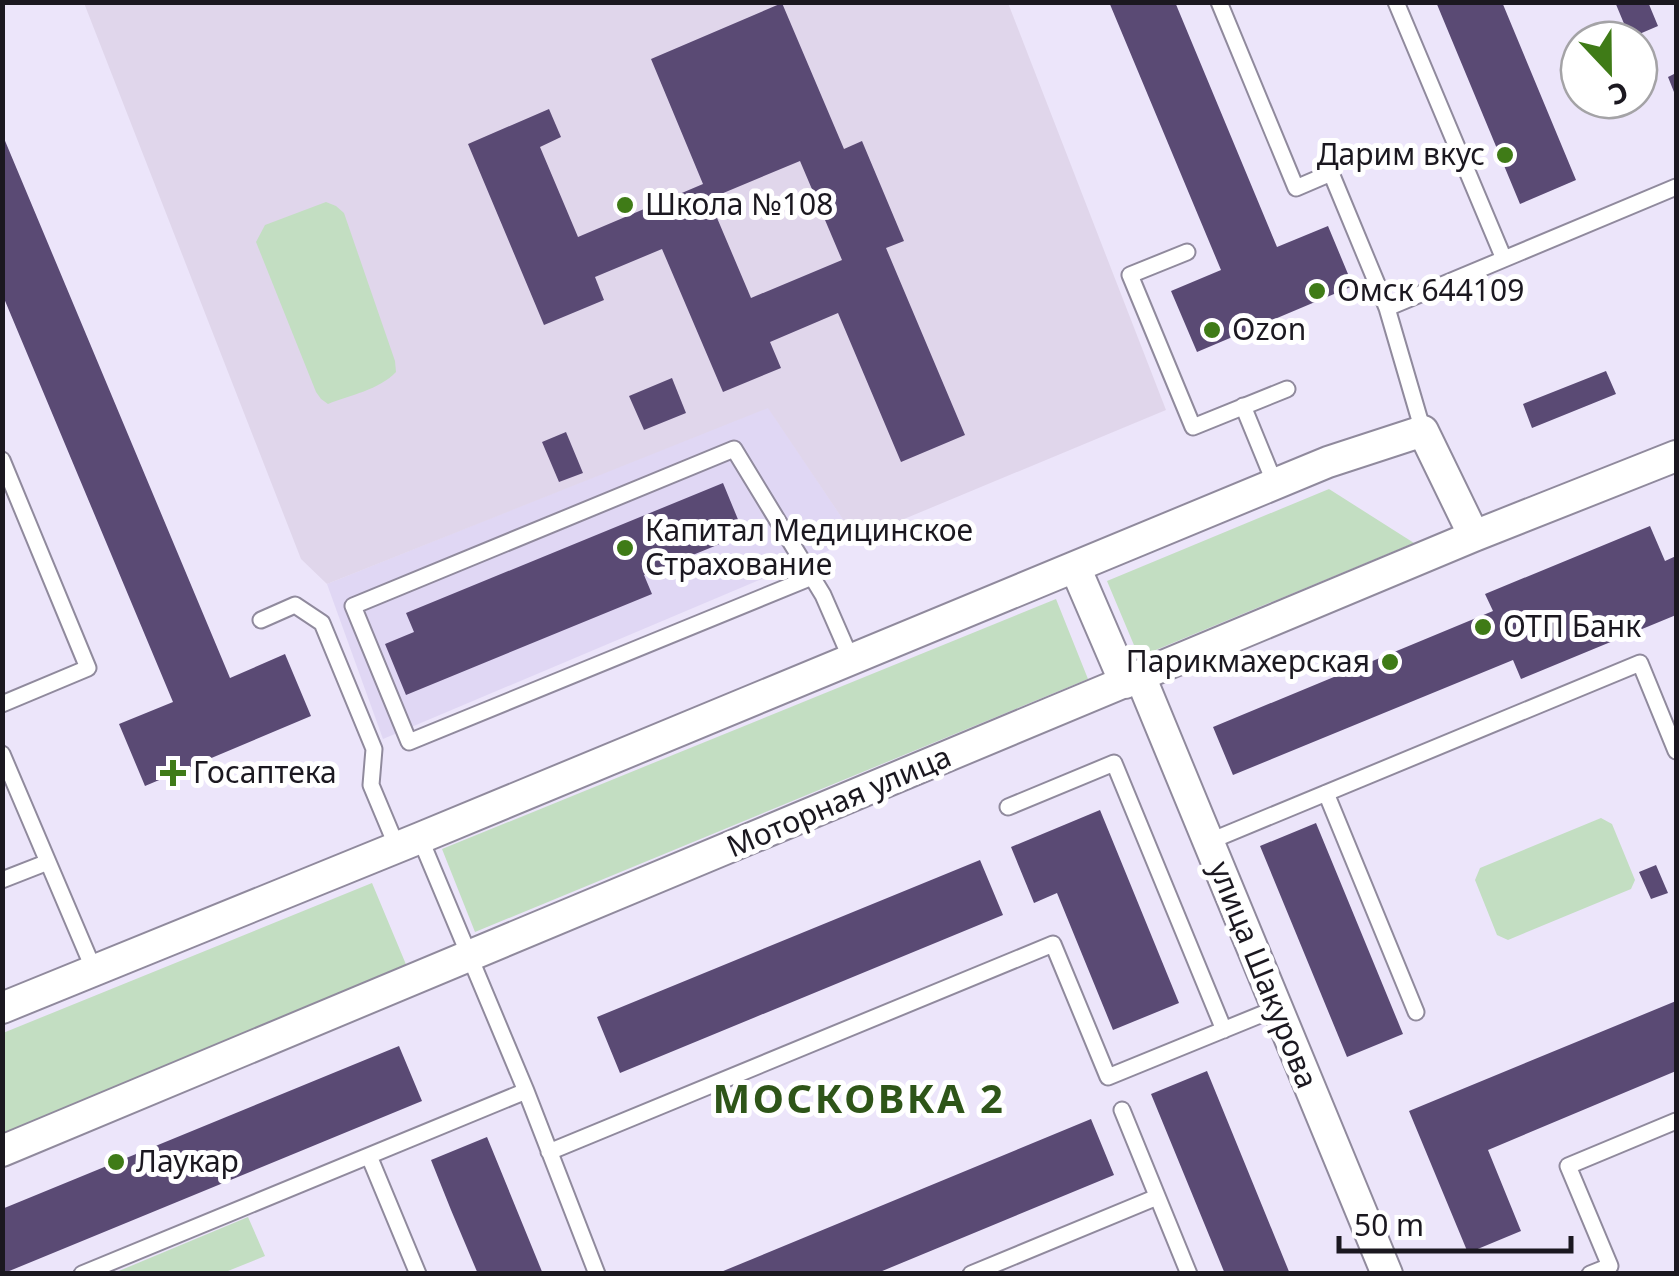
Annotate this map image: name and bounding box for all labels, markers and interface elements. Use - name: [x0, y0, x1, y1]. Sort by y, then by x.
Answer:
- north arrow: [1559, 20, 1659, 120]
- text: С: [1603, 73, 1634, 115]
- place label: Дарим вкус: [1317, 133, 1485, 174]
- marker: Дарим вкус: [1494, 144, 1516, 166]
- place label: Школа №108: [645, 183, 833, 224]
- marker: Школа №108: [614, 194, 636, 216]
- place label: Омск 644109: [1337, 269, 1524, 310]
- marker: Омск 644109: [1306, 280, 1328, 302]
- place label: Ozon: [1232, 308, 1306, 349]
- marker: Ozon: [1201, 319, 1223, 341]
- place label: Капитал Медицинское Страхование: [645, 509, 973, 584]
- marker: Капитал Медицинское Страхование: [614, 537, 636, 559]
- place label: ОТП Банк: [1503, 605, 1641, 646]
- marker: ОТП Банк: [1472, 616, 1494, 638]
- place label: Парикмахерская: [1126, 640, 1370, 681]
- marker: Парикмахерская: [1379, 651, 1401, 673]
- street label: Моторная улица: [720, 735, 957, 866]
- place label: Госаптека: [193, 751, 337, 792]
- marker: Госаптека: [162, 762, 184, 784]
- street label: улица Шакурова: [1200, 855, 1329, 1094]
- district label: МОСКОВКА 2: [713, 1070, 1005, 1125]
- place label: Лаукар: [136, 1140, 239, 1181]
- marker: Лаукар: [105, 1151, 127, 1173]
- scale bar: [1339, 1191, 1572, 1253]
- text: 50 m: [1354, 1204, 1424, 1245]

